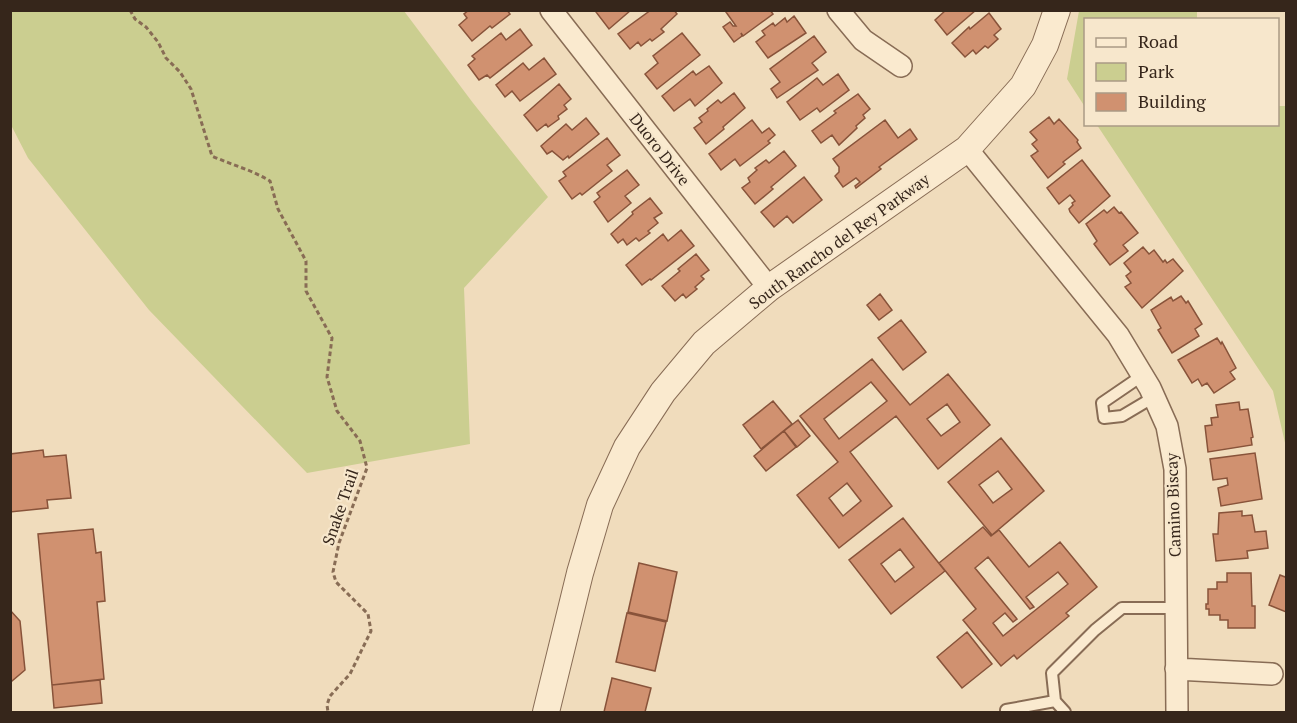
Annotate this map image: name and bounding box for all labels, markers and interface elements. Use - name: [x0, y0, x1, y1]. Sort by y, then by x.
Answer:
- legend: [1084, 18, 1279, 126]
- text: Road: [1138, 29, 1178, 53]
- text: Park: [1138, 59, 1175, 83]
- text: Building: [1138, 89, 1206, 113]
- street label: Duoro Drive: [625, 108, 695, 190]
- street label: South Rancho del Rey Parkway: [744, 167, 934, 314]
- street label: Camino Biscay: [1160, 452, 1186, 558]
- street label: Snake Trail: [317, 466, 363, 548]

